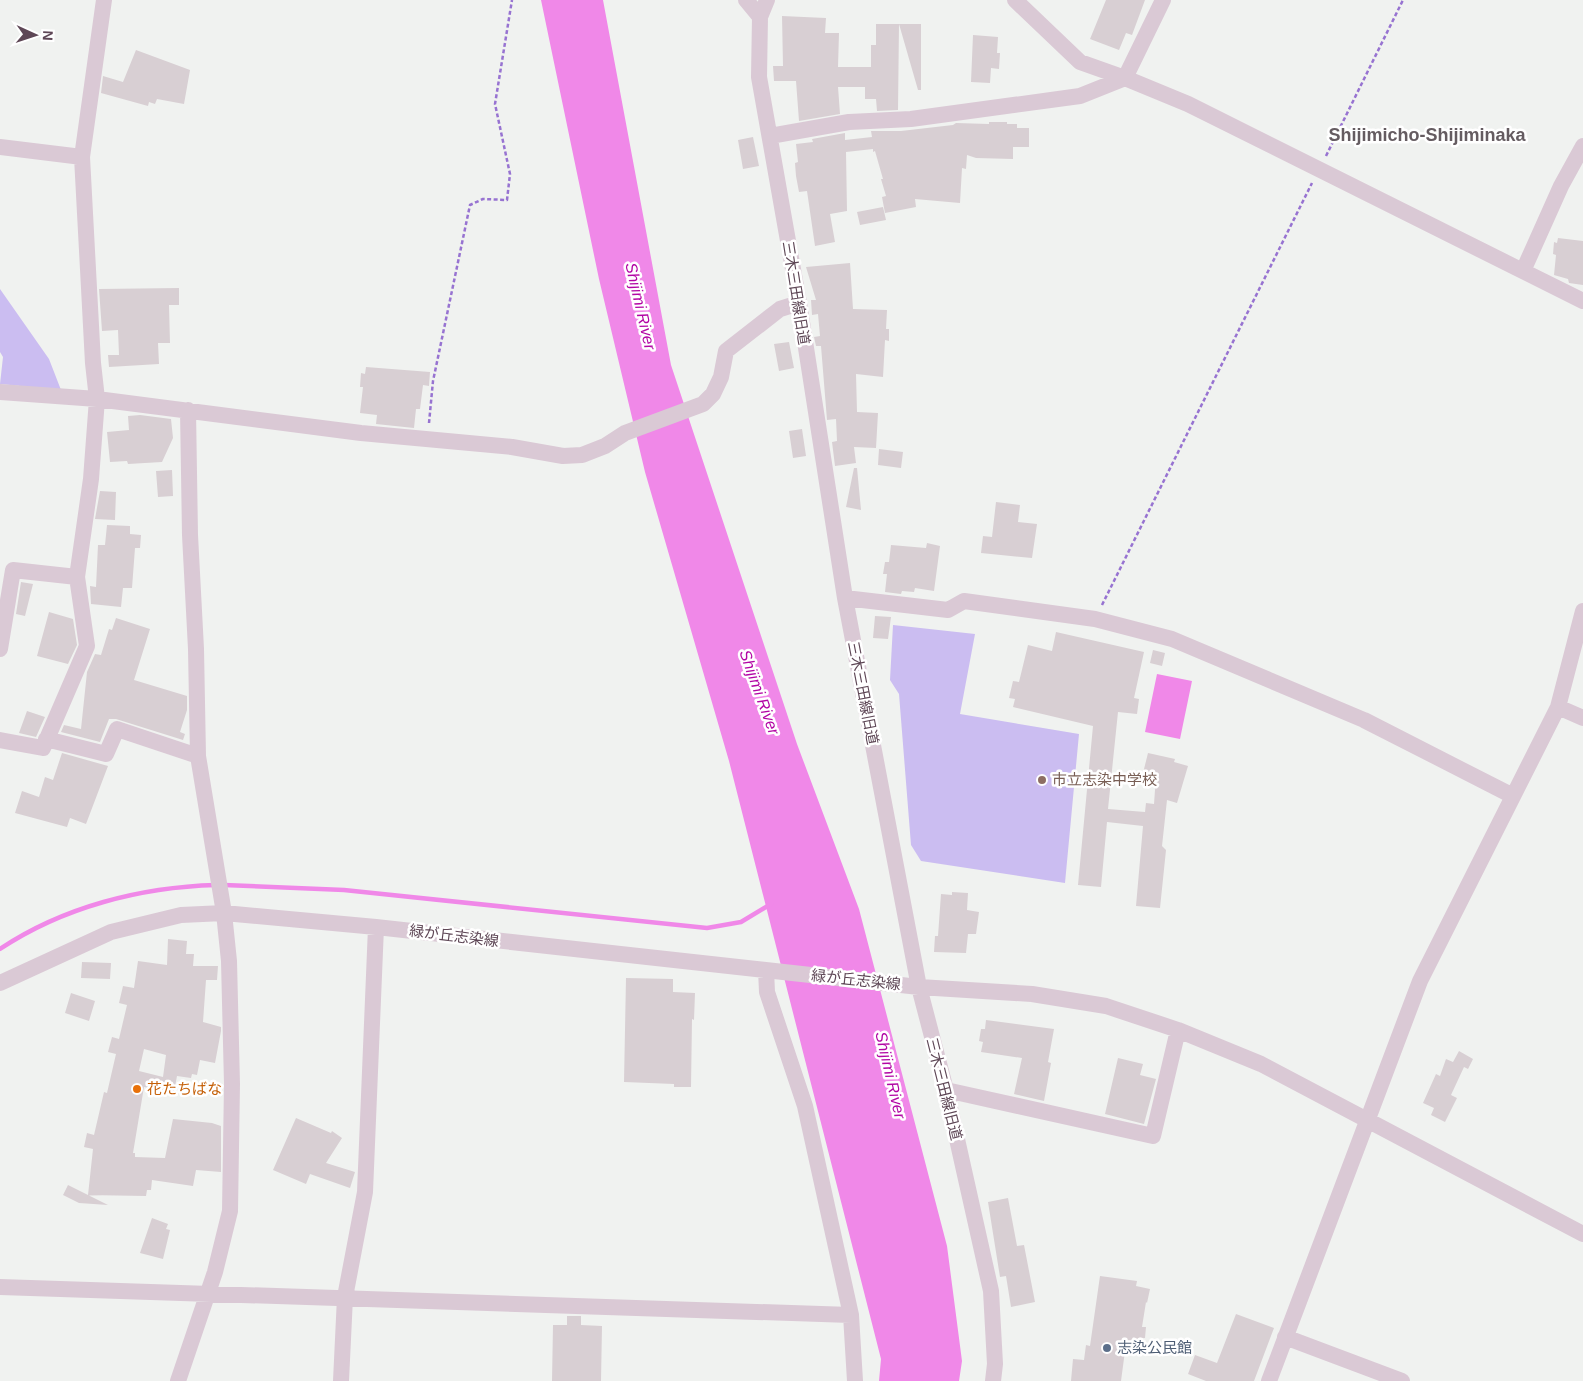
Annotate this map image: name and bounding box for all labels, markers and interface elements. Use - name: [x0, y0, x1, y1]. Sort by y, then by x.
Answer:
- north arrow: [10, 10, 60, 60]
- text: N: [40, 30, 56, 41]
- district label: Shijimicho-Shijiminaka: [1328, 125, 1527, 145]
- street label: 三木三田線旧道: [780, 240, 813, 346]
- water label: Shijimi River: [622, 261, 659, 352]
- street label: 三木三田線旧道: [845, 640, 882, 746]
- water label: Shijimi River: [736, 647, 783, 737]
- place label: 市立志染中学校: [1052, 771, 1157, 788]
- marker: 市立志染中学校: [1036, 774, 1048, 786]
- street label: 緑が丘志染線: [408, 922, 500, 949]
- street label: 緑が丘志染線: [810, 966, 902, 993]
- water label: Shijimi River: [872, 1030, 909, 1121]
- street label: 三木三田線旧道: [924, 1036, 965, 1142]
- place label: 花たちばな: [147, 1080, 222, 1097]
- marker: 花たちばな: [131, 1083, 143, 1095]
- place label: 志染公民館: [1117, 1339, 1192, 1356]
- marker: 志染公民館: [1101, 1342, 1113, 1354]

